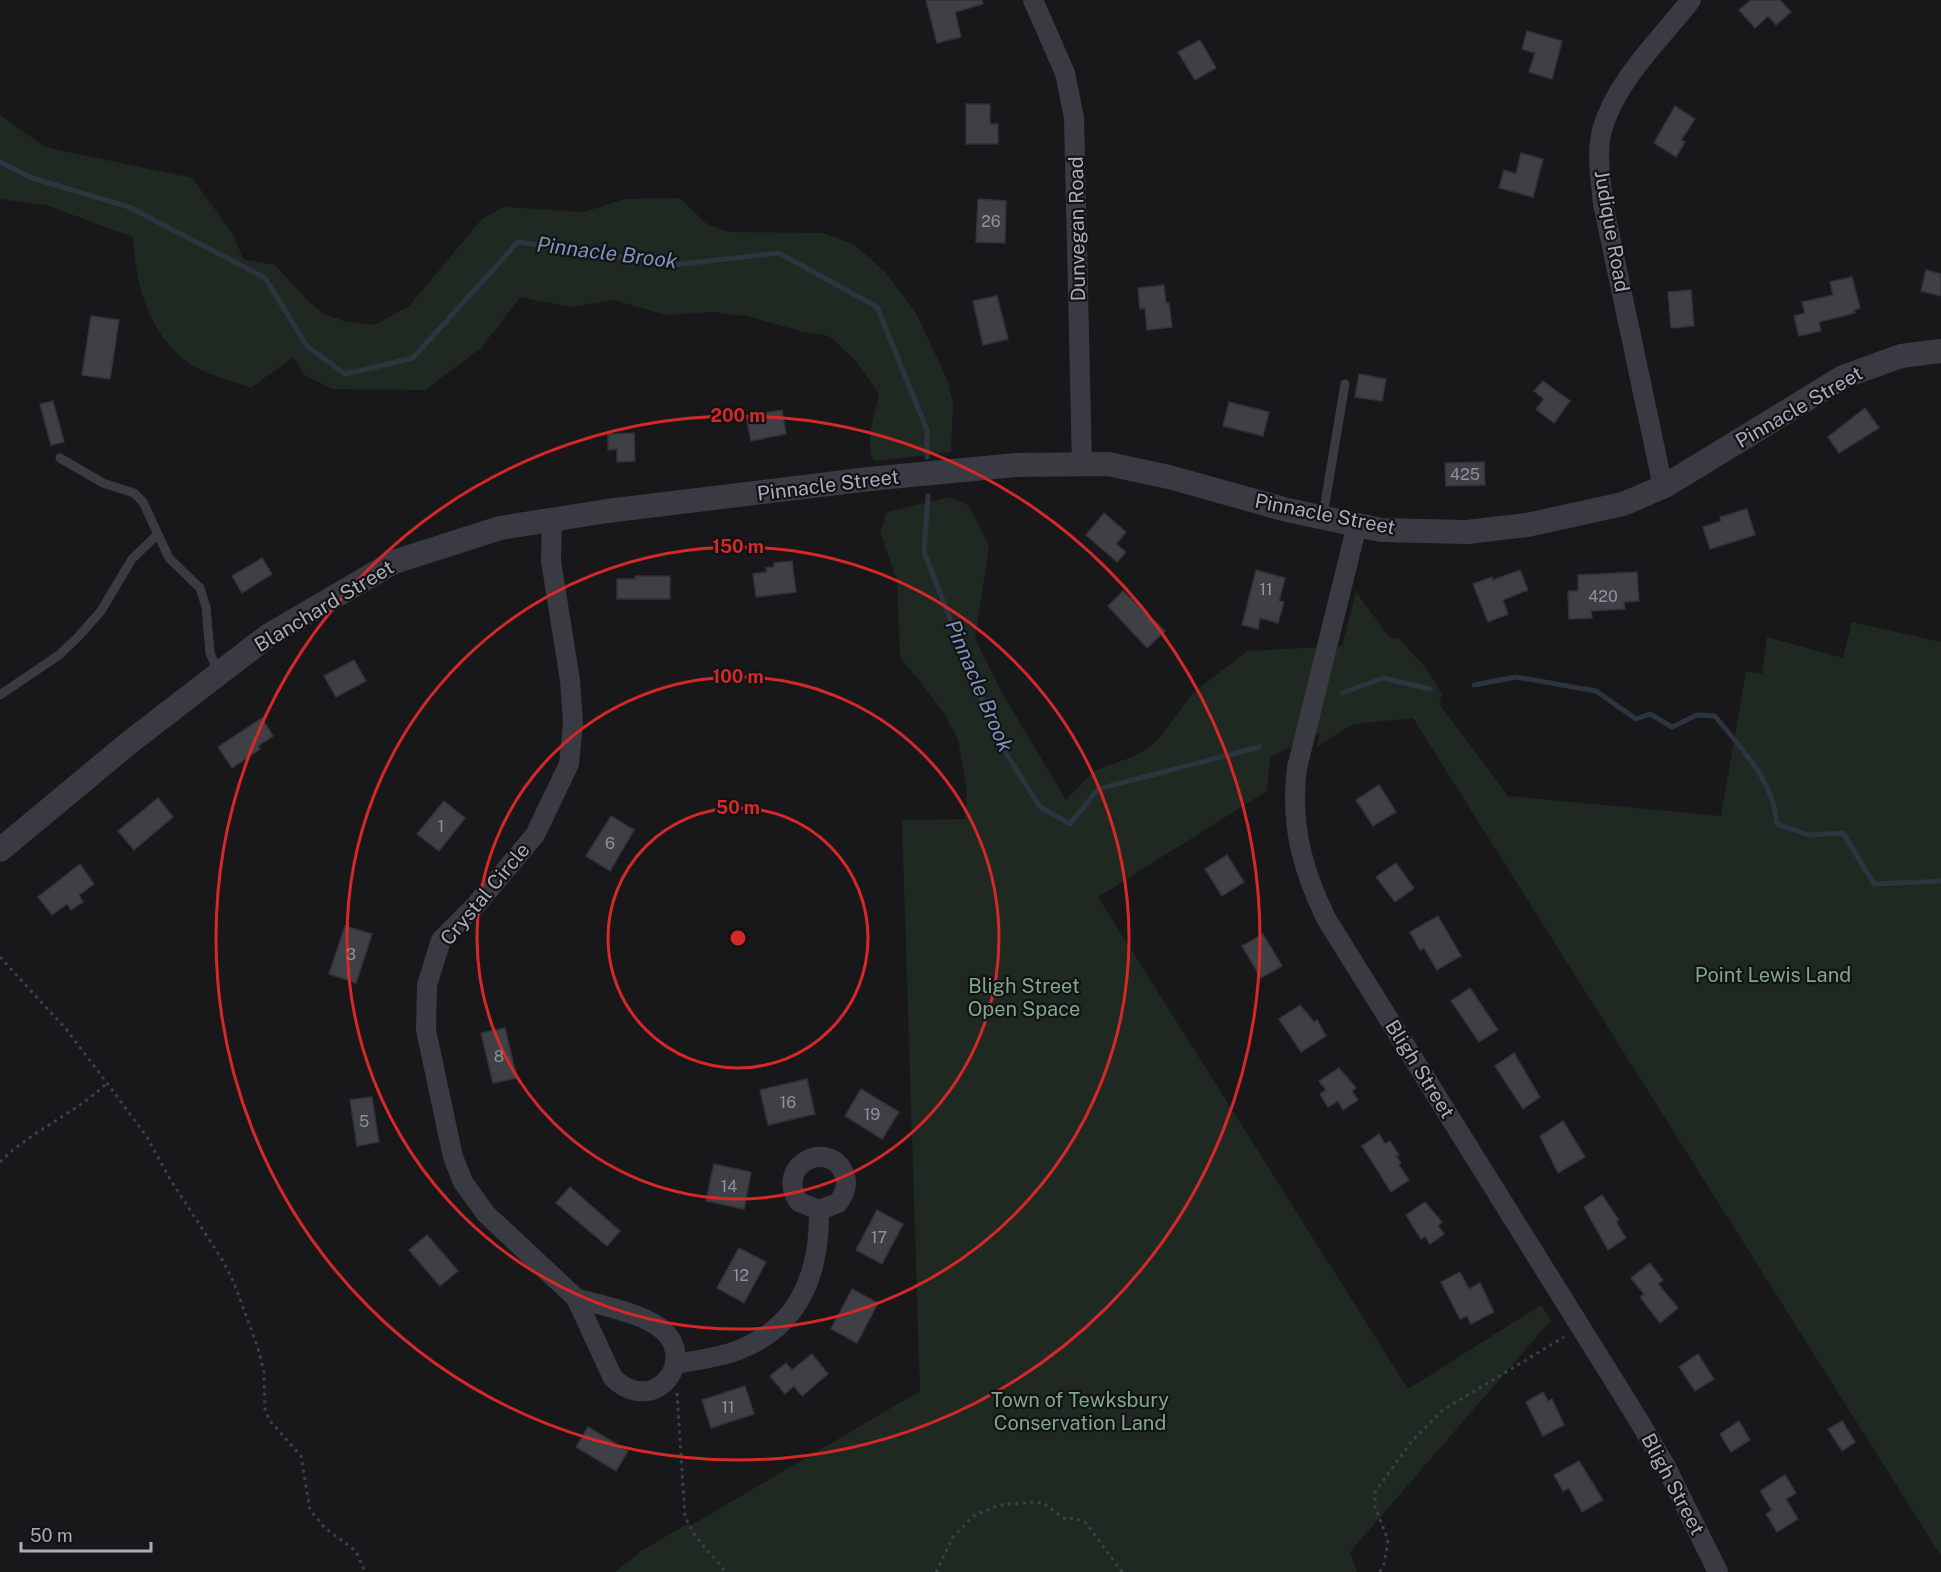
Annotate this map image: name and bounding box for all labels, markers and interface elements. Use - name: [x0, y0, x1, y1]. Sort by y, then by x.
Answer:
- street label: Dunvegan Road: [1064, 156, 1090, 302]
- street label: Judique Road: [1589, 168, 1635, 294]
- house number: 26: [981, 212, 1001, 231]
- water label: Pinnacle Brook: [535, 231, 679, 274]
- street label: Pinnacle Street: [1731, 361, 1867, 453]
- text: 200 m: [711, 405, 765, 426]
- street label: Pinnacle Street: [756, 464, 900, 506]
- house number: 425: [1450, 465, 1480, 484]
- street label: Pinnacle Street: [1253, 489, 1397, 539]
- text: 150 m: [712, 536, 764, 557]
- street label: Blanchard Street: [250, 555, 398, 657]
- house number: 11: [1259, 580, 1273, 599]
- house number: 420: [1588, 587, 1618, 606]
- water label: Pinnacle Brook: [940, 616, 1019, 756]
- text: 100 m: [712, 666, 764, 687]
- text: 50 m: [716, 797, 760, 818]
- house number: 1: [438, 817, 444, 836]
- house number: 6: [605, 834, 615, 853]
- street label: Crystal Circle: [435, 838, 535, 950]
- centre of rings: [728, 928, 748, 948]
- house number: 3: [346, 945, 356, 964]
- park label: Point Lewis Land: [1695, 963, 1851, 987]
- park label: Bligh Street Open Space: [968, 974, 1080, 1021]
- street label: Bligh Street: [1380, 1015, 1460, 1123]
- house number: 8: [494, 1047, 504, 1066]
- house number: 16: [780, 1093, 796, 1112]
- house number: 19: [864, 1105, 880, 1124]
- house number: 5: [359, 1112, 369, 1131]
- house number: 14: [721, 1177, 737, 1196]
- house number: 17: [871, 1228, 887, 1247]
- house number: 12: [733, 1266, 749, 1285]
- park label: Town of Tewksbury Conservation Land: [991, 1388, 1169, 1435]
- house number: 11: [721, 1398, 735, 1417]
- street label: Bligh Street: [1636, 1429, 1710, 1539]
- scale bar: [21, 1515, 152, 1553]
- text: 50 m: [30, 1525, 73, 1546]

